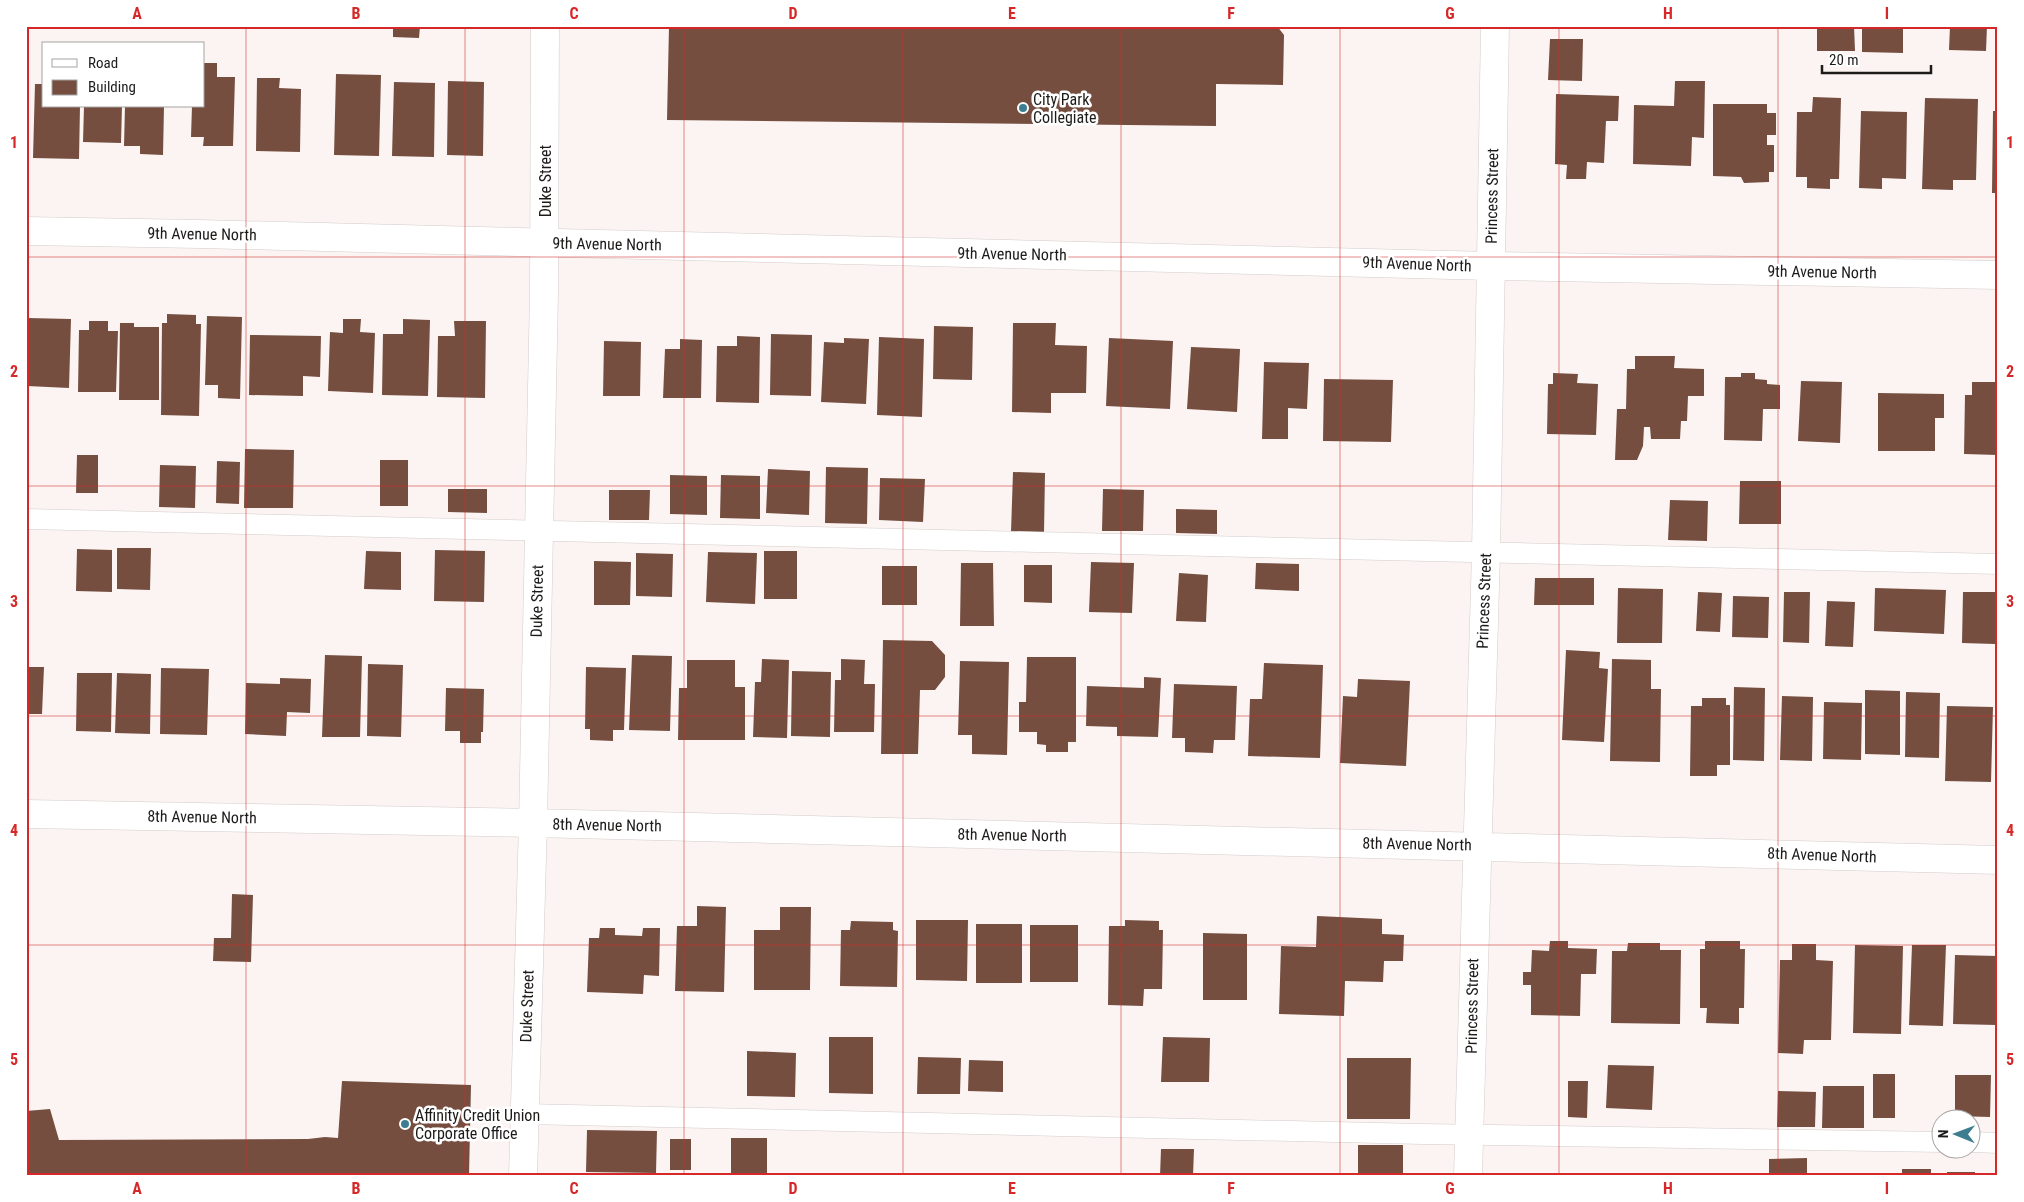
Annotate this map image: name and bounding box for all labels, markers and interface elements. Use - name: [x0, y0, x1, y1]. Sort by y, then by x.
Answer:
- text: A: [132, 4, 142, 23]
- text: B: [352, 4, 361, 23]
- text: C: [569, 4, 579, 23]
- text: D: [788, 4, 798, 23]
- text: E: [1008, 4, 1016, 23]
- text: F: [1227, 4, 1235, 23]
- text: G: [1445, 4, 1455, 23]
- text: H: [1663, 4, 1673, 23]
- text: I: [1885, 4, 1889, 23]
- legend: [42, 42, 205, 108]
- scale bar: [1822, 42, 1930, 74]
- text: 20 m: [1829, 51, 1859, 69]
- text: Road: [88, 54, 118, 72]
- text: Building: [88, 78, 136, 96]
- place label: City Park Collegiate: [1033, 90, 1096, 127]
- marker: City Park Collegiate: [1017, 102, 1029, 114]
- text: 1: [10, 133, 18, 152]
- text: 1: [2006, 133, 2014, 152]
- street label: Duke Street: [536, 144, 555, 217]
- street label: Princess Street: [1482, 148, 1502, 244]
- street label: 9th Avenue North: [147, 224, 257, 244]
- street label: 9th Avenue North: [552, 234, 662, 254]
- street label: 9th Avenue North: [957, 244, 1067, 264]
- street label: 9th Avenue North: [1362, 253, 1472, 275]
- street label: 9th Avenue North: [1767, 262, 1877, 282]
- text: 2: [10, 362, 18, 381]
- text: 2: [2006, 362, 2014, 381]
- street label: Princess Street: [1473, 553, 1495, 649]
- street label: Duke Street: [527, 564, 547, 637]
- text: 3: [10, 592, 18, 611]
- text: 3: [2006, 592, 2014, 611]
- street label: 8th Avenue North: [147, 807, 257, 827]
- street label: 8th Avenue North: [552, 815, 662, 835]
- text: 4: [10, 821, 18, 840]
- text: 4: [2006, 821, 2014, 840]
- street label: 8th Avenue North: [957, 825, 1067, 845]
- street label: 8th Avenue North: [1362, 834, 1472, 854]
- street label: 8th Avenue North: [1767, 844, 1877, 866]
- street label: Princess Street: [1462, 958, 1482, 1054]
- street label: Duke Street: [516, 969, 538, 1043]
- text: 5: [10, 1050, 18, 1069]
- text: 5: [2006, 1050, 2014, 1069]
- place label: Affinity Credit Union Corporate Office: [415, 1106, 540, 1143]
- north arrow: [1932, 1110, 1982, 1160]
- marker: Affinity Credit Union Corporate Office: [399, 1118, 411, 1130]
- text: N: [1935, 1129, 1951, 1138]
- text: A: [132, 1179, 142, 1198]
- text: B: [352, 1179, 361, 1198]
- text: C: [569, 1179, 579, 1198]
- text: D: [788, 1179, 798, 1198]
- text: E: [1008, 1179, 1016, 1198]
- text: F: [1227, 1179, 1235, 1198]
- text: G: [1445, 1179, 1455, 1198]
- text: H: [1663, 1179, 1673, 1198]
- text: I: [1885, 1179, 1889, 1198]

